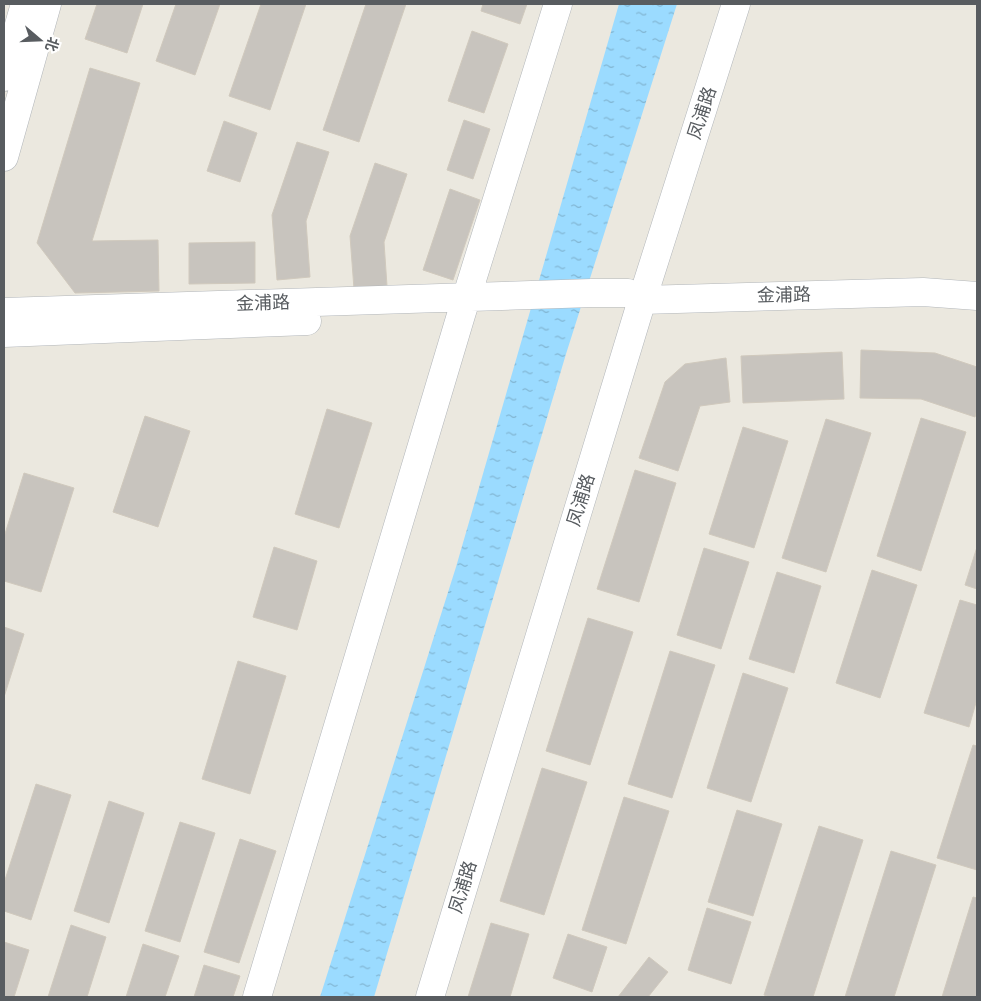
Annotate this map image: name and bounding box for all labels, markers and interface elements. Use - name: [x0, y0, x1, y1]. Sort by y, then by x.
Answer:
- north arrow: [15, 15, 65, 65]
- text: 北: [42, 35, 63, 54]
- street label: 凤浦路: [682, 84, 721, 142]
- street label: 金浦路: [757, 283, 811, 306]
- street label: 金浦路: [236, 290, 290, 315]
- street label: 凤浦路: [562, 471, 599, 529]
- street label: 凤浦路: [444, 858, 481, 916]

